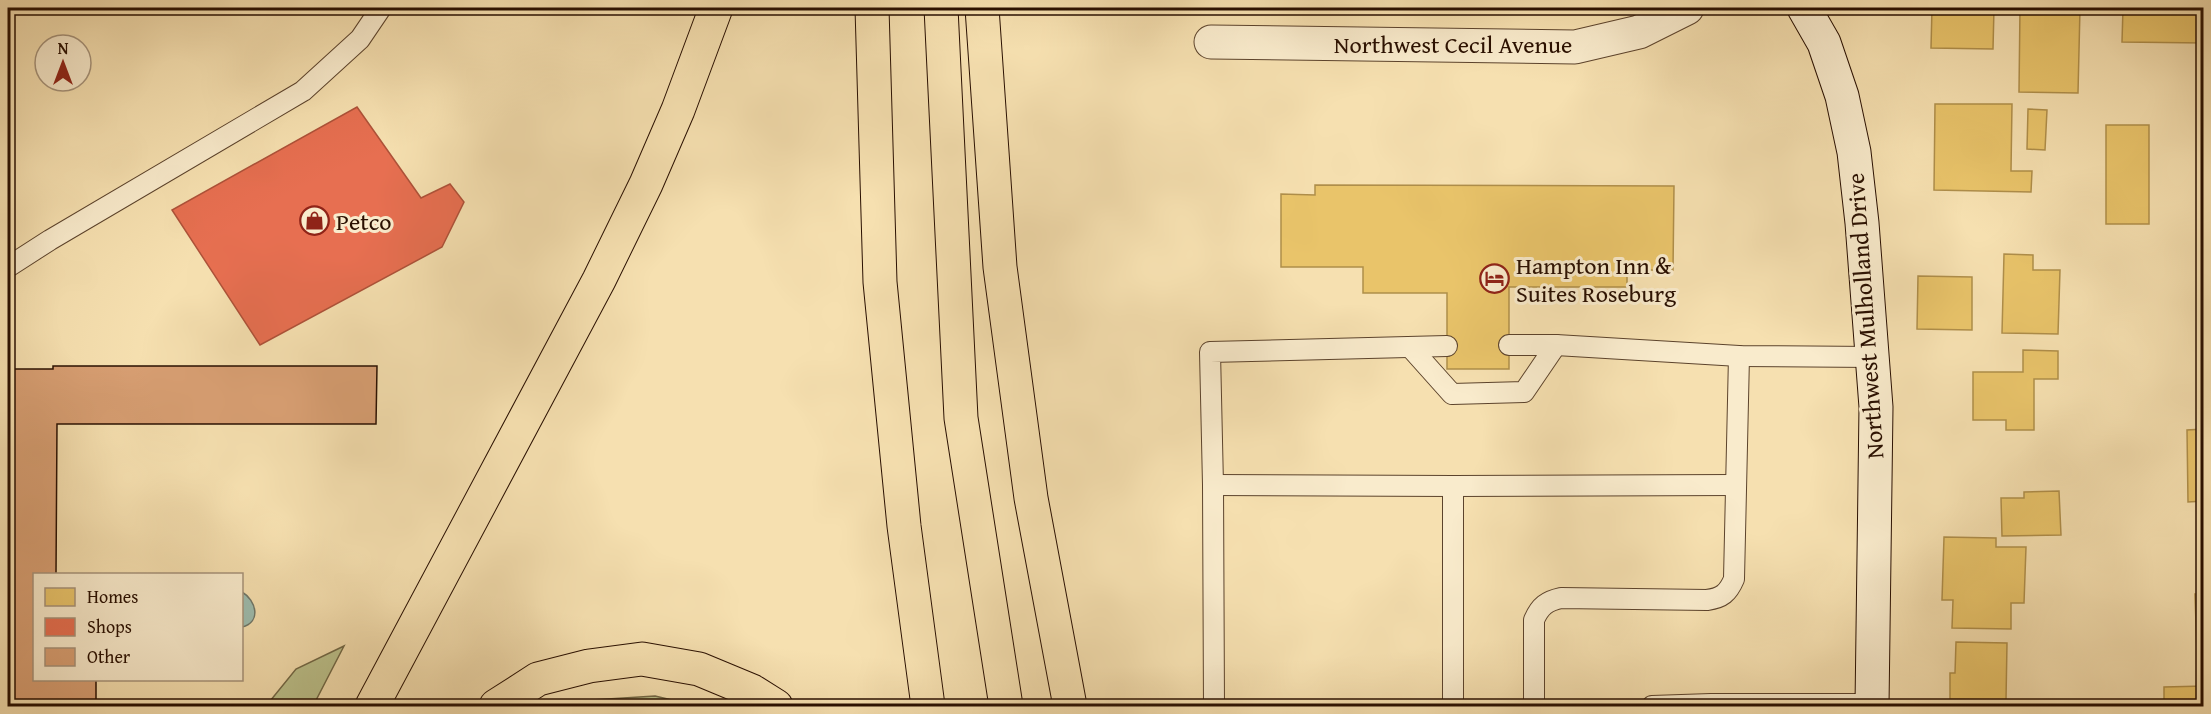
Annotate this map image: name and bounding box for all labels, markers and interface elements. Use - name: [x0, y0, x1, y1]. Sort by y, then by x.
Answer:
- street label: Northwest Cecil Avenue: [1334, 27, 1572, 62]
- north arrow: [33, 33, 93, 93]
- text: N: [58, 36, 69, 60]
- street label: Northwest Mulholland Drive: [1838, 172, 1892, 460]
- place label: Petco: [336, 204, 392, 239]
- shop icon: Petco: [299, 205, 331, 237]
- place label: Hampton Inn & Suites Roseburg: [1516, 248, 1676, 311]
- hotel icon: Hampton Inn & Suites Roseburg: [1479, 263, 1511, 295]
- legend: [33, 573, 243, 681]
- text: Homes: [87, 583, 138, 610]
- text: Shops: [87, 613, 132, 640]
- text: Other: [87, 643, 131, 670]

